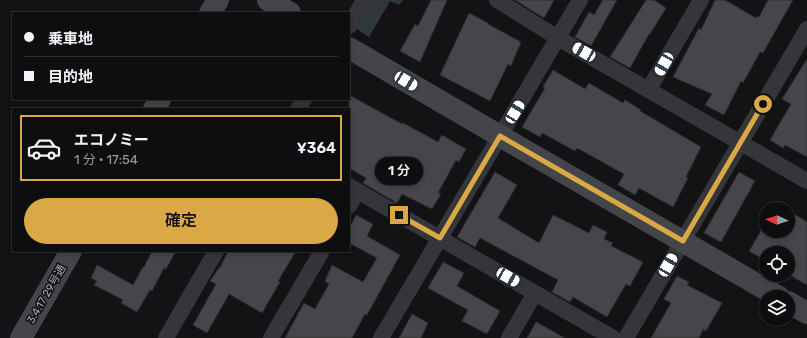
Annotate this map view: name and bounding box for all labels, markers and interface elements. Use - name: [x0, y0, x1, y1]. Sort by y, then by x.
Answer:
- text: 乗車地: [48, 30, 93, 48]
- car: [571, 41, 597, 63]
- car: [653, 51, 675, 77]
- text: 目的地: [48, 68, 93, 86]
- car: [393, 70, 419, 92]
- route start: [754, 95, 772, 113]
- car: [504, 99, 526, 125]
- icon: car: [26, 130, 62, 166]
- text: エコノミー: [74, 131, 149, 149]
- text: ¥364: [297, 139, 336, 157]
- text: 1 分 · 17:54: [74, 152, 138, 167]
- callout: 1 分: [375, 157, 423, 185]
- text: 1 分: [388, 163, 410, 178]
- button: 確定: [24, 198, 338, 244]
- north arrow: [759, 202, 795, 238]
- map controls: [759, 202, 795, 326]
- route end: [390, 206, 408, 224]
- button: locate: [759, 246, 795, 282]
- car: [657, 252, 679, 278]
- street label: 3.4.17 29号通: [24, 262, 69, 326]
- car: [495, 266, 521, 288]
- button: layers: [759, 290, 795, 326]

